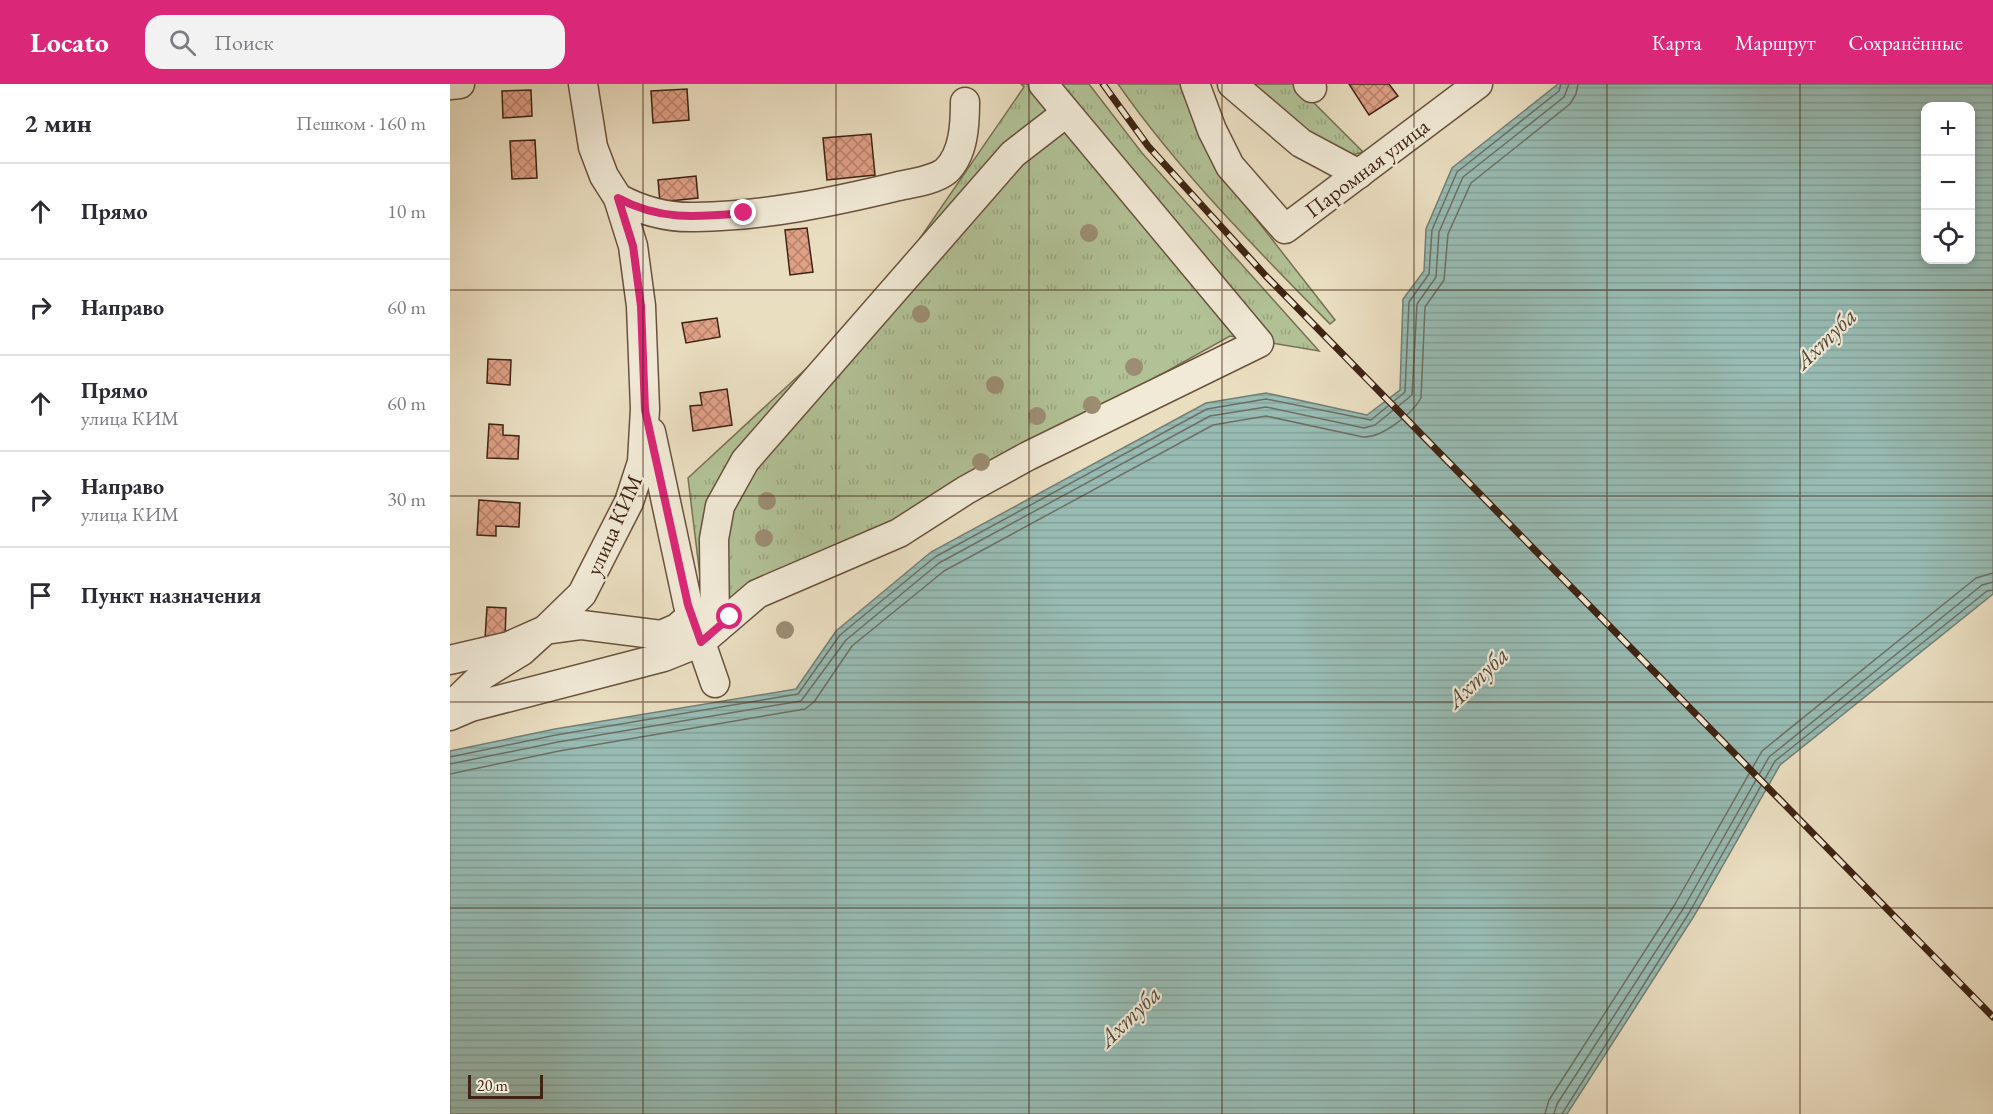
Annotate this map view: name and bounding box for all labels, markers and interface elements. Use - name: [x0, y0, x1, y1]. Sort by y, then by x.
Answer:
- search box: [145, 15, 565, 69]
- text: Locato: [30, 24, 109, 60]
- icon: search: [166, 26, 199, 59]
- text: Поиск: [214, 28, 274, 57]
- text: Карта: [1652, 29, 1702, 56]
- text: Маршрут: [1735, 29, 1816, 56]
- text: Сохранённые: [1849, 29, 1963, 56]
- map controls: [1921, 102, 1975, 264]
- button: +: [1921, 102, 1975, 156]
- text: 2 мин: [24, 106, 92, 140]
- text: Пешком · 160 m: [296, 110, 426, 136]
- street label: Паромная улица: [1299, 112, 1435, 224]
- button: −: [1921, 156, 1975, 210]
- icon: ahead: [24, 195, 57, 228]
- text: Прямо: [81, 197, 148, 226]
- text: 10 m: [387, 198, 426, 224]
- route end: [730, 199, 756, 225]
- button: locate: [1921, 210, 1975, 264]
- icon: right: [24, 291, 57, 324]
- text: Направо: [81, 293, 164, 322]
- text: 60 m: [387, 294, 426, 320]
- water label: Ахтуба: [1786, 301, 1863, 377]
- text: Прямо: [81, 376, 148, 405]
- icon: ahead: [24, 387, 57, 420]
- text: 60 m: [387, 390, 426, 416]
- text: улица КИМ: [81, 405, 179, 431]
- street label: улица КИМ: [579, 470, 649, 580]
- text: Направо: [81, 472, 164, 501]
- icon: right: [24, 483, 57, 516]
- text: 30 m: [387, 486, 426, 512]
- text: улица КИМ: [81, 501, 179, 527]
- icon: arrive: [24, 579, 57, 612]
- text: Пункт назначения: [81, 581, 261, 610]
- route start: [716, 603, 742, 629]
- water label: Ахтуба: [1438, 640, 1515, 716]
- water label: Ахтуба: [1090, 979, 1167, 1055]
- scale bar: [468, 1072, 543, 1100]
- text: 20 m: [477, 1075, 508, 1096]

